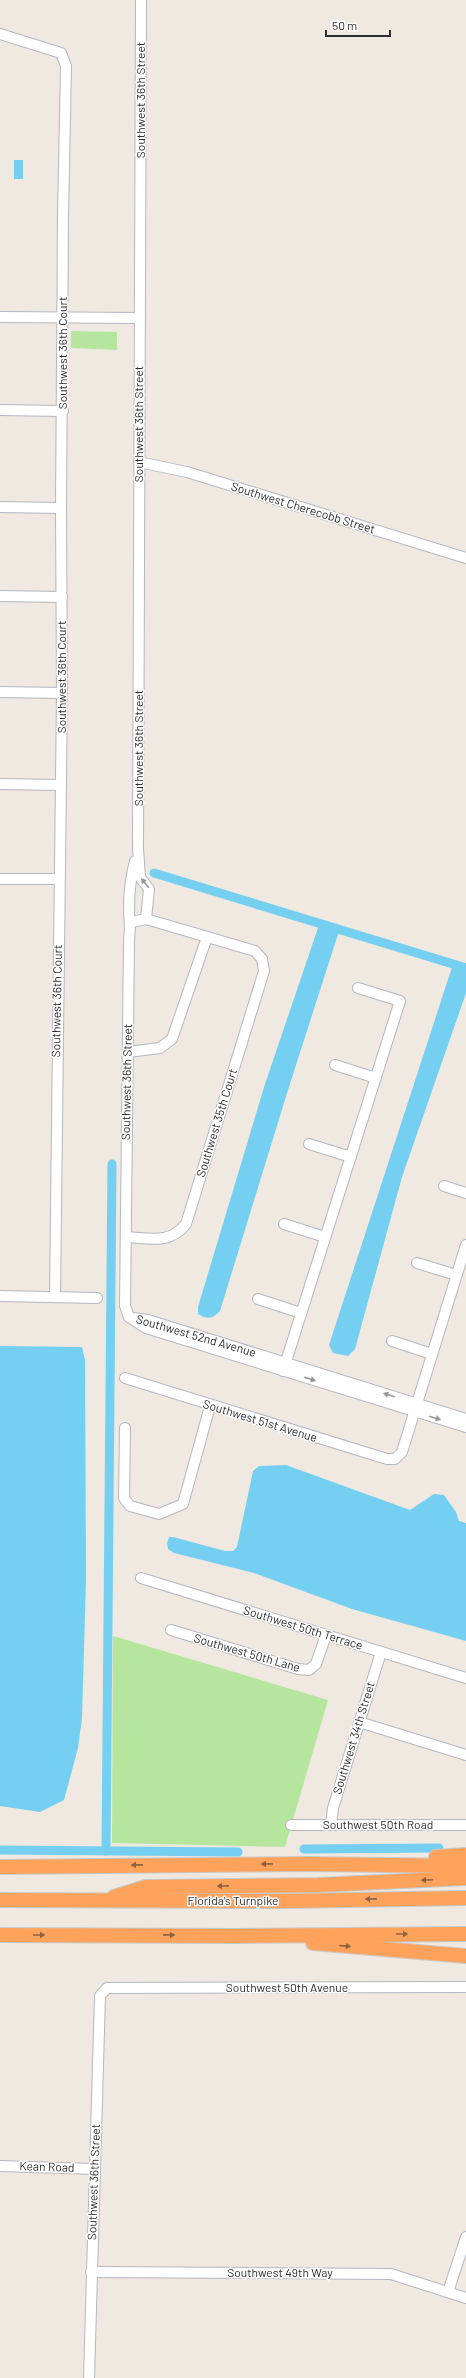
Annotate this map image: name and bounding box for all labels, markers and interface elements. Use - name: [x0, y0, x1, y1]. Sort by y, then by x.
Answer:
- scale bar: [326, 12, 390, 38]
- text: 50 m: [332, 18, 357, 32]
- street label: Southwest 36th Street: [133, 42, 147, 158]
- street label: Southwest 36th Court: [55, 297, 69, 409]
- street label: Southwest 36th Street: [131, 366, 145, 482]
- street label: Southwest Cherecobb Street: [230, 478, 377, 536]
- street label: Southwest 36th Court: [54, 621, 68, 733]
- street label: Southwest 36th Street: [131, 690, 145, 806]
- one-way arrow: [140, 878, 149, 889]
- street label: Southwest 36th Court: [48, 945, 64, 1057]
- street label: Southwest 36th Street: [118, 1024, 134, 1140]
- street label: Southwest 35th Court: [193, 1067, 239, 1179]
- street label: Southwest 52nd Avenue: [135, 1311, 258, 1359]
- one-way arrow: [305, 1376, 317, 1382]
- one-way arrow: [382, 1392, 394, 1398]
- street label: Southwest 51st Avenue: [202, 1396, 319, 1444]
- one-way arrow: [429, 1415, 441, 1421]
- street label: Southwest 50th Terrace: [242, 1602, 365, 1652]
- street label: Southwest 50th Lane: [193, 1630, 302, 1674]
- street label: Southwest 34th Street: [329, 1680, 377, 1796]
- street label: Southwest 50th Road: [323, 1817, 433, 1831]
- one-way arrow: [260, 1861, 273, 1867]
- one-way arrow: [131, 1862, 143, 1869]
- one-way arrow: [420, 1877, 433, 1883]
- one-way arrow: [216, 1883, 229, 1889]
- street label: Florida's Turnpike: [188, 1893, 278, 1907]
- one-way arrow: [365, 1896, 377, 1903]
- one-way arrow: [396, 1931, 409, 1937]
- one-way arrow: [33, 1932, 46, 1938]
- one-way arrow: [163, 1932, 175, 1939]
- one-way arrow: [339, 1942, 351, 1949]
- street label: Southwest 50th Avenue: [226, 1980, 348, 1994]
- street label: Southwest 36th Street: [84, 2124, 102, 2240]
- street label: Kean Road: [19, 2158, 75, 2174]
- street label: Southwest 49th Way: [227, 2265, 333, 2279]

